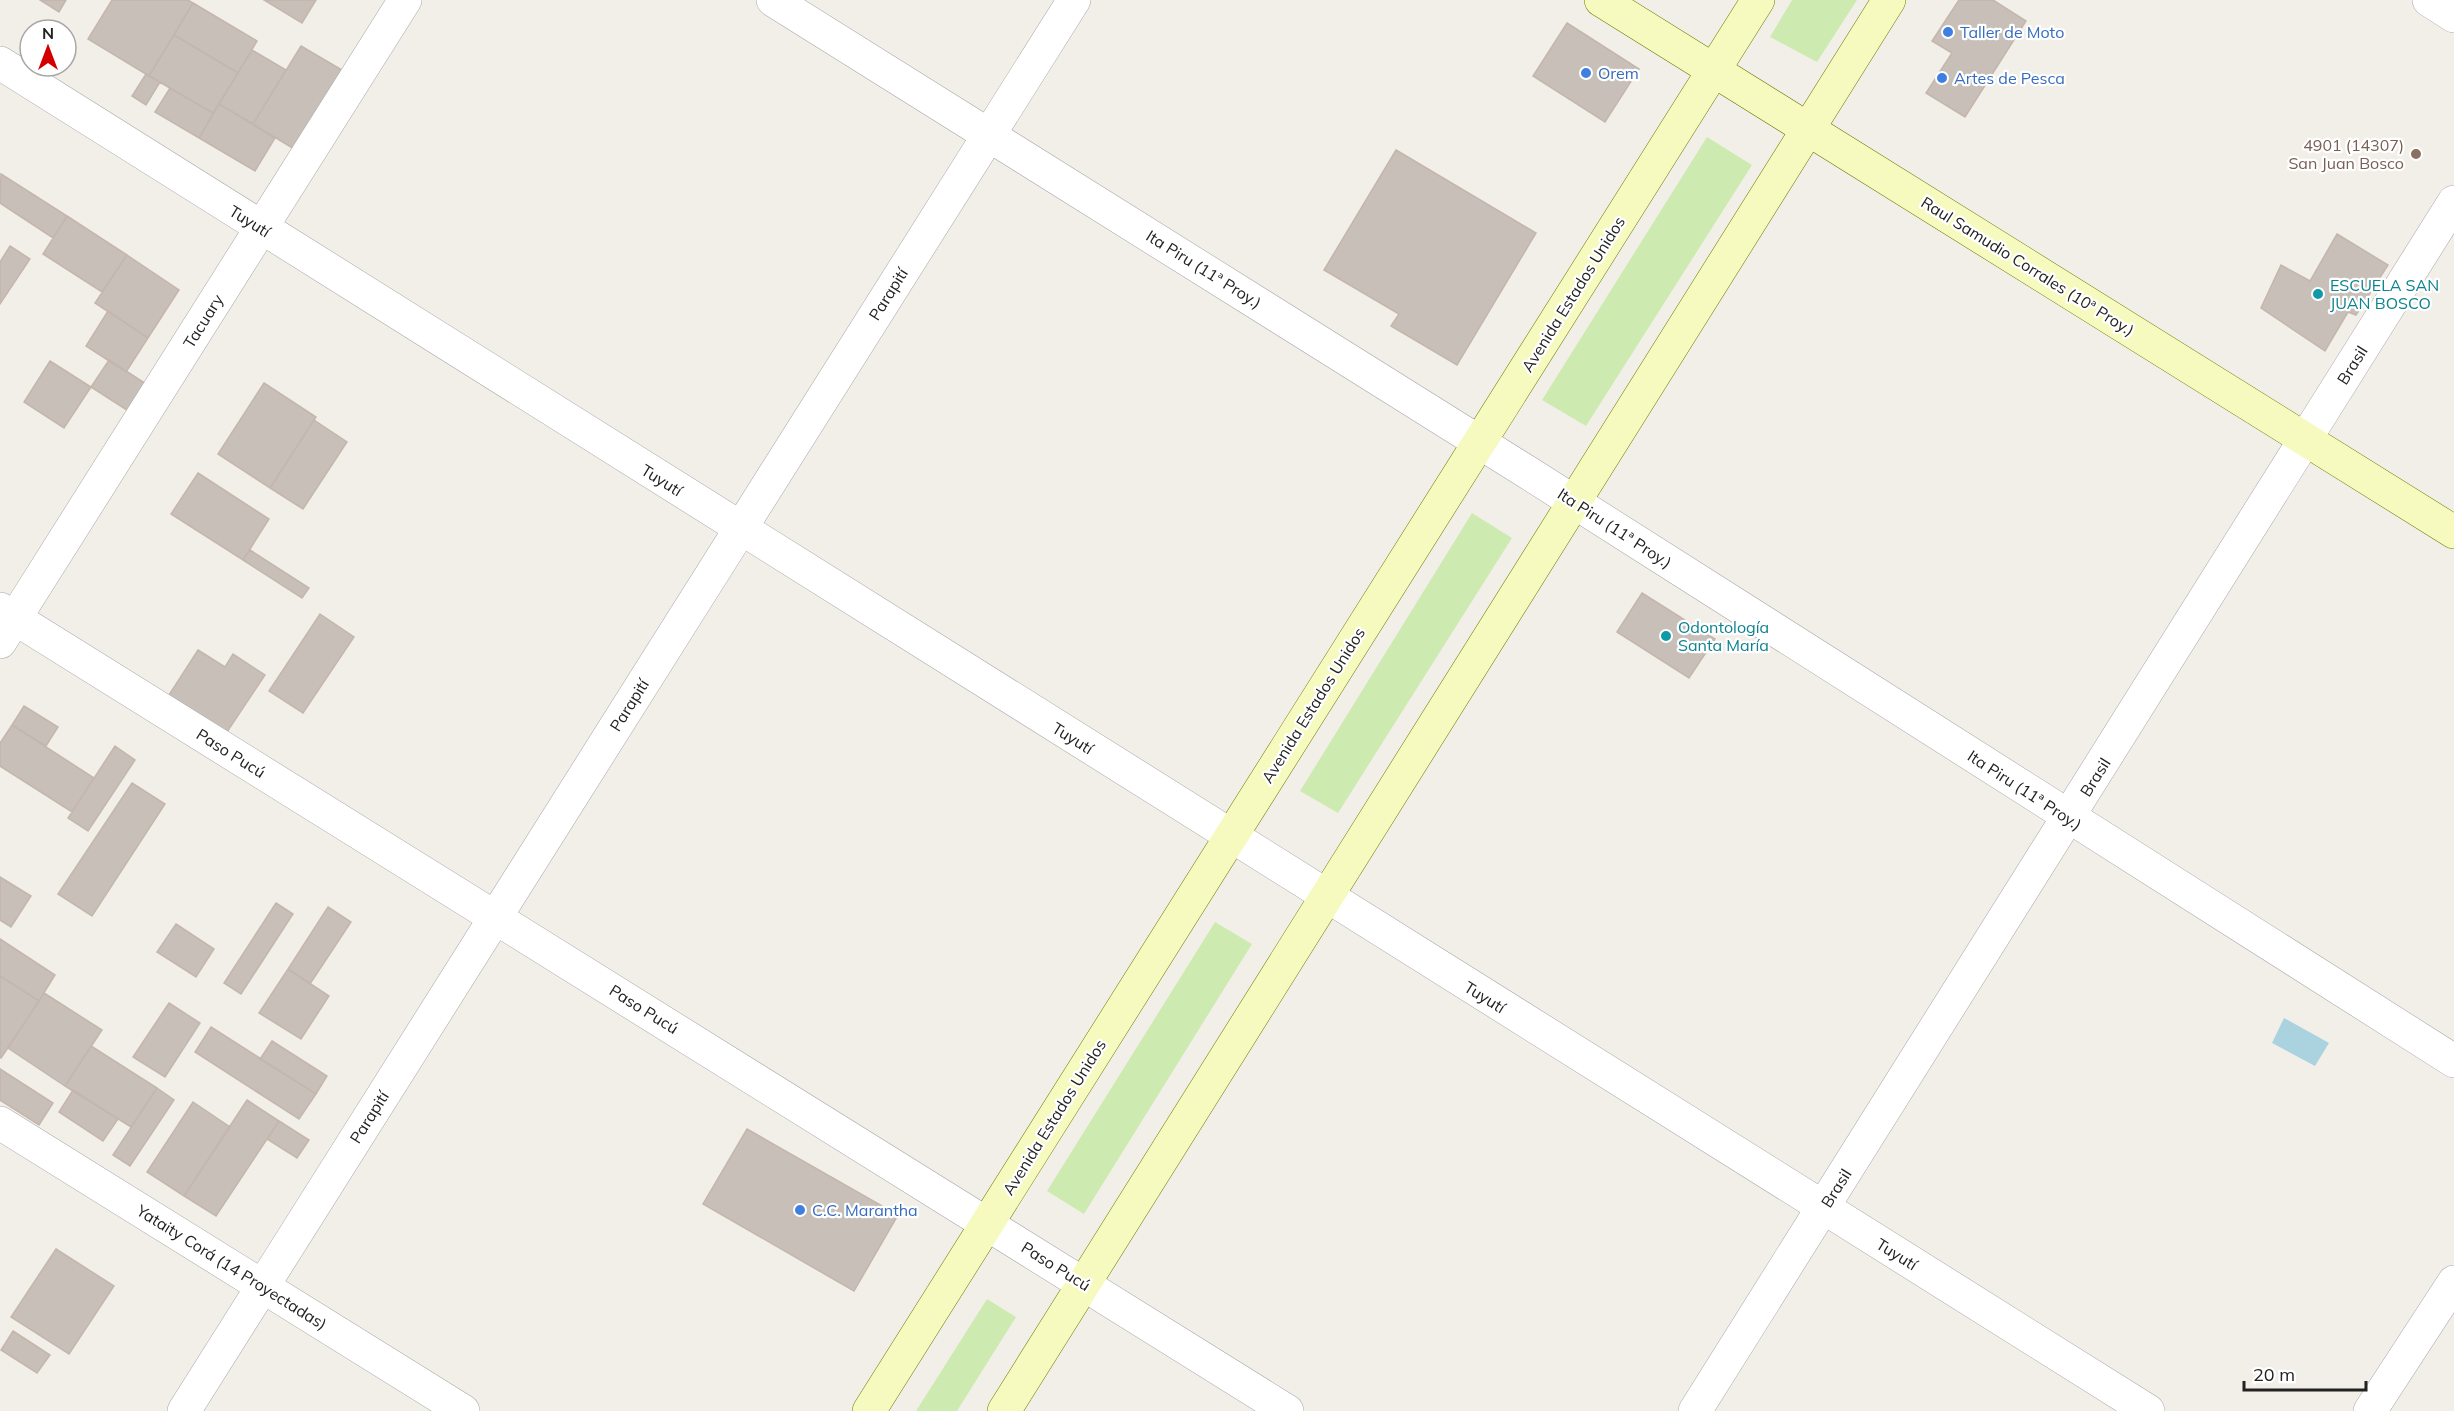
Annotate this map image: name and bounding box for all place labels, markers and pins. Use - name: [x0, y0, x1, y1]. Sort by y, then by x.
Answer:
- place label: Taller de Moto: [1960, 22, 2064, 42]
- marker: Taller de Moto: [1941, 25, 1955, 39]
- place label: Orem: [1598, 63, 1639, 83]
- marker: Orem: [1579, 66, 1593, 80]
- place label: Artes de Pesca: [1954, 68, 2065, 88]
- marker: Artes de Pesca: [1935, 71, 1949, 85]
- place label: 4901 (14307) San Juan Bosco: [2288, 135, 2404, 173]
- marker: 4901 (14307) San Juan Bosco: [2409, 147, 2423, 161]
- place label: ESCUELA SAN JUAN BOSCO: [2330, 275, 2439, 313]
- marker: ESCUELA SAN JUAN BOSCO: [2311, 287, 2325, 301]
- place label: Odontología Santa María: [1678, 617, 1769, 655]
- marker: Odontología Santa María: [1659, 629, 1673, 643]
- place label: C.C. Marantha: [812, 1200, 918, 1220]
- marker: C.C. Marantha: [793, 1203, 807, 1217]

